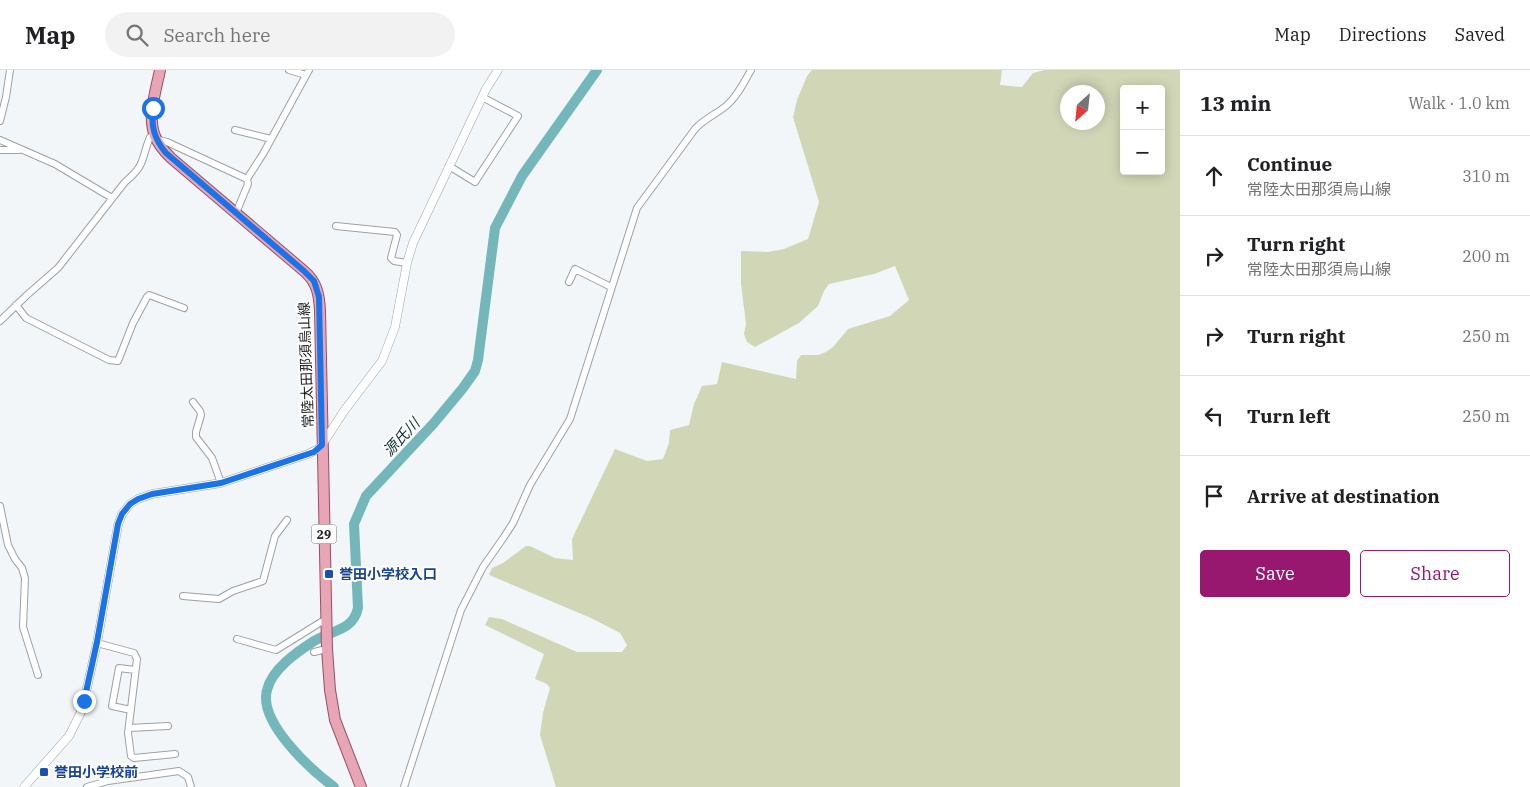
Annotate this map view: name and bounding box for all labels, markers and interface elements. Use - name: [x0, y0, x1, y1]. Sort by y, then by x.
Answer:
- search box: [105, 12, 455, 57]
- text: Map: [25, 19, 75, 51]
- icon: search: [123, 21, 151, 49]
- text: Search here: [163, 23, 270, 47]
- text: Map: [1274, 23, 1311, 46]
- text: Directions: [1339, 23, 1427, 46]
- text: Saved: [1455, 23, 1505, 46]
- north arrow: [1060, 85, 1105, 130]
- map controls: [1120, 85, 1165, 175]
- button: +: [1120, 85, 1165, 130]
- text: 13 min: [1200, 89, 1271, 117]
- text: Walk · 1.0 km: [1408, 93, 1510, 113]
- route start: [142, 97, 165, 120]
- button: −: [1120, 130, 1165, 175]
- text: Continue: [1247, 152, 1332, 176]
- icon: ahead: [1200, 162, 1228, 190]
- text: 310 m: [1462, 166, 1510, 186]
- text: 常陸太田那須烏山線: [1247, 179, 1391, 199]
- text: Turn right: [1247, 232, 1345, 256]
- icon: right: [1200, 242, 1228, 270]
- text: 200 m: [1462, 246, 1510, 266]
- text: 常陸太田那須烏山線: [1247, 259, 1391, 279]
- street label: 常陸太田那須烏山線: [295, 302, 317, 428]
- icon: right: [1200, 322, 1228, 350]
- text: Turn right: [1247, 324, 1345, 348]
- text: 250 m: [1462, 326, 1510, 346]
- icon: left: [1200, 402, 1228, 430]
- text: Turn left: [1247, 404, 1330, 428]
- text: 250 m: [1462, 406, 1510, 426]
- water label: 源氏川: [379, 413, 425, 460]
- icon: arrive: [1200, 482, 1228, 510]
- text: Arrive at destination: [1247, 484, 1440, 508]
- road number: 29: [312, 524, 336, 544]
- button: Save: [1200, 550, 1350, 597]
- button: Share: [1360, 550, 1510, 597]
- place label: 誉田小学校入口: [339, 565, 437, 583]
- marker: 誉田小学校入口: [323, 568, 335, 580]
- route end: [73, 690, 96, 713]
- place label: 誉田小学校前: [54, 763, 138, 781]
- marker: 誉田小学校前: [38, 766, 50, 778]

